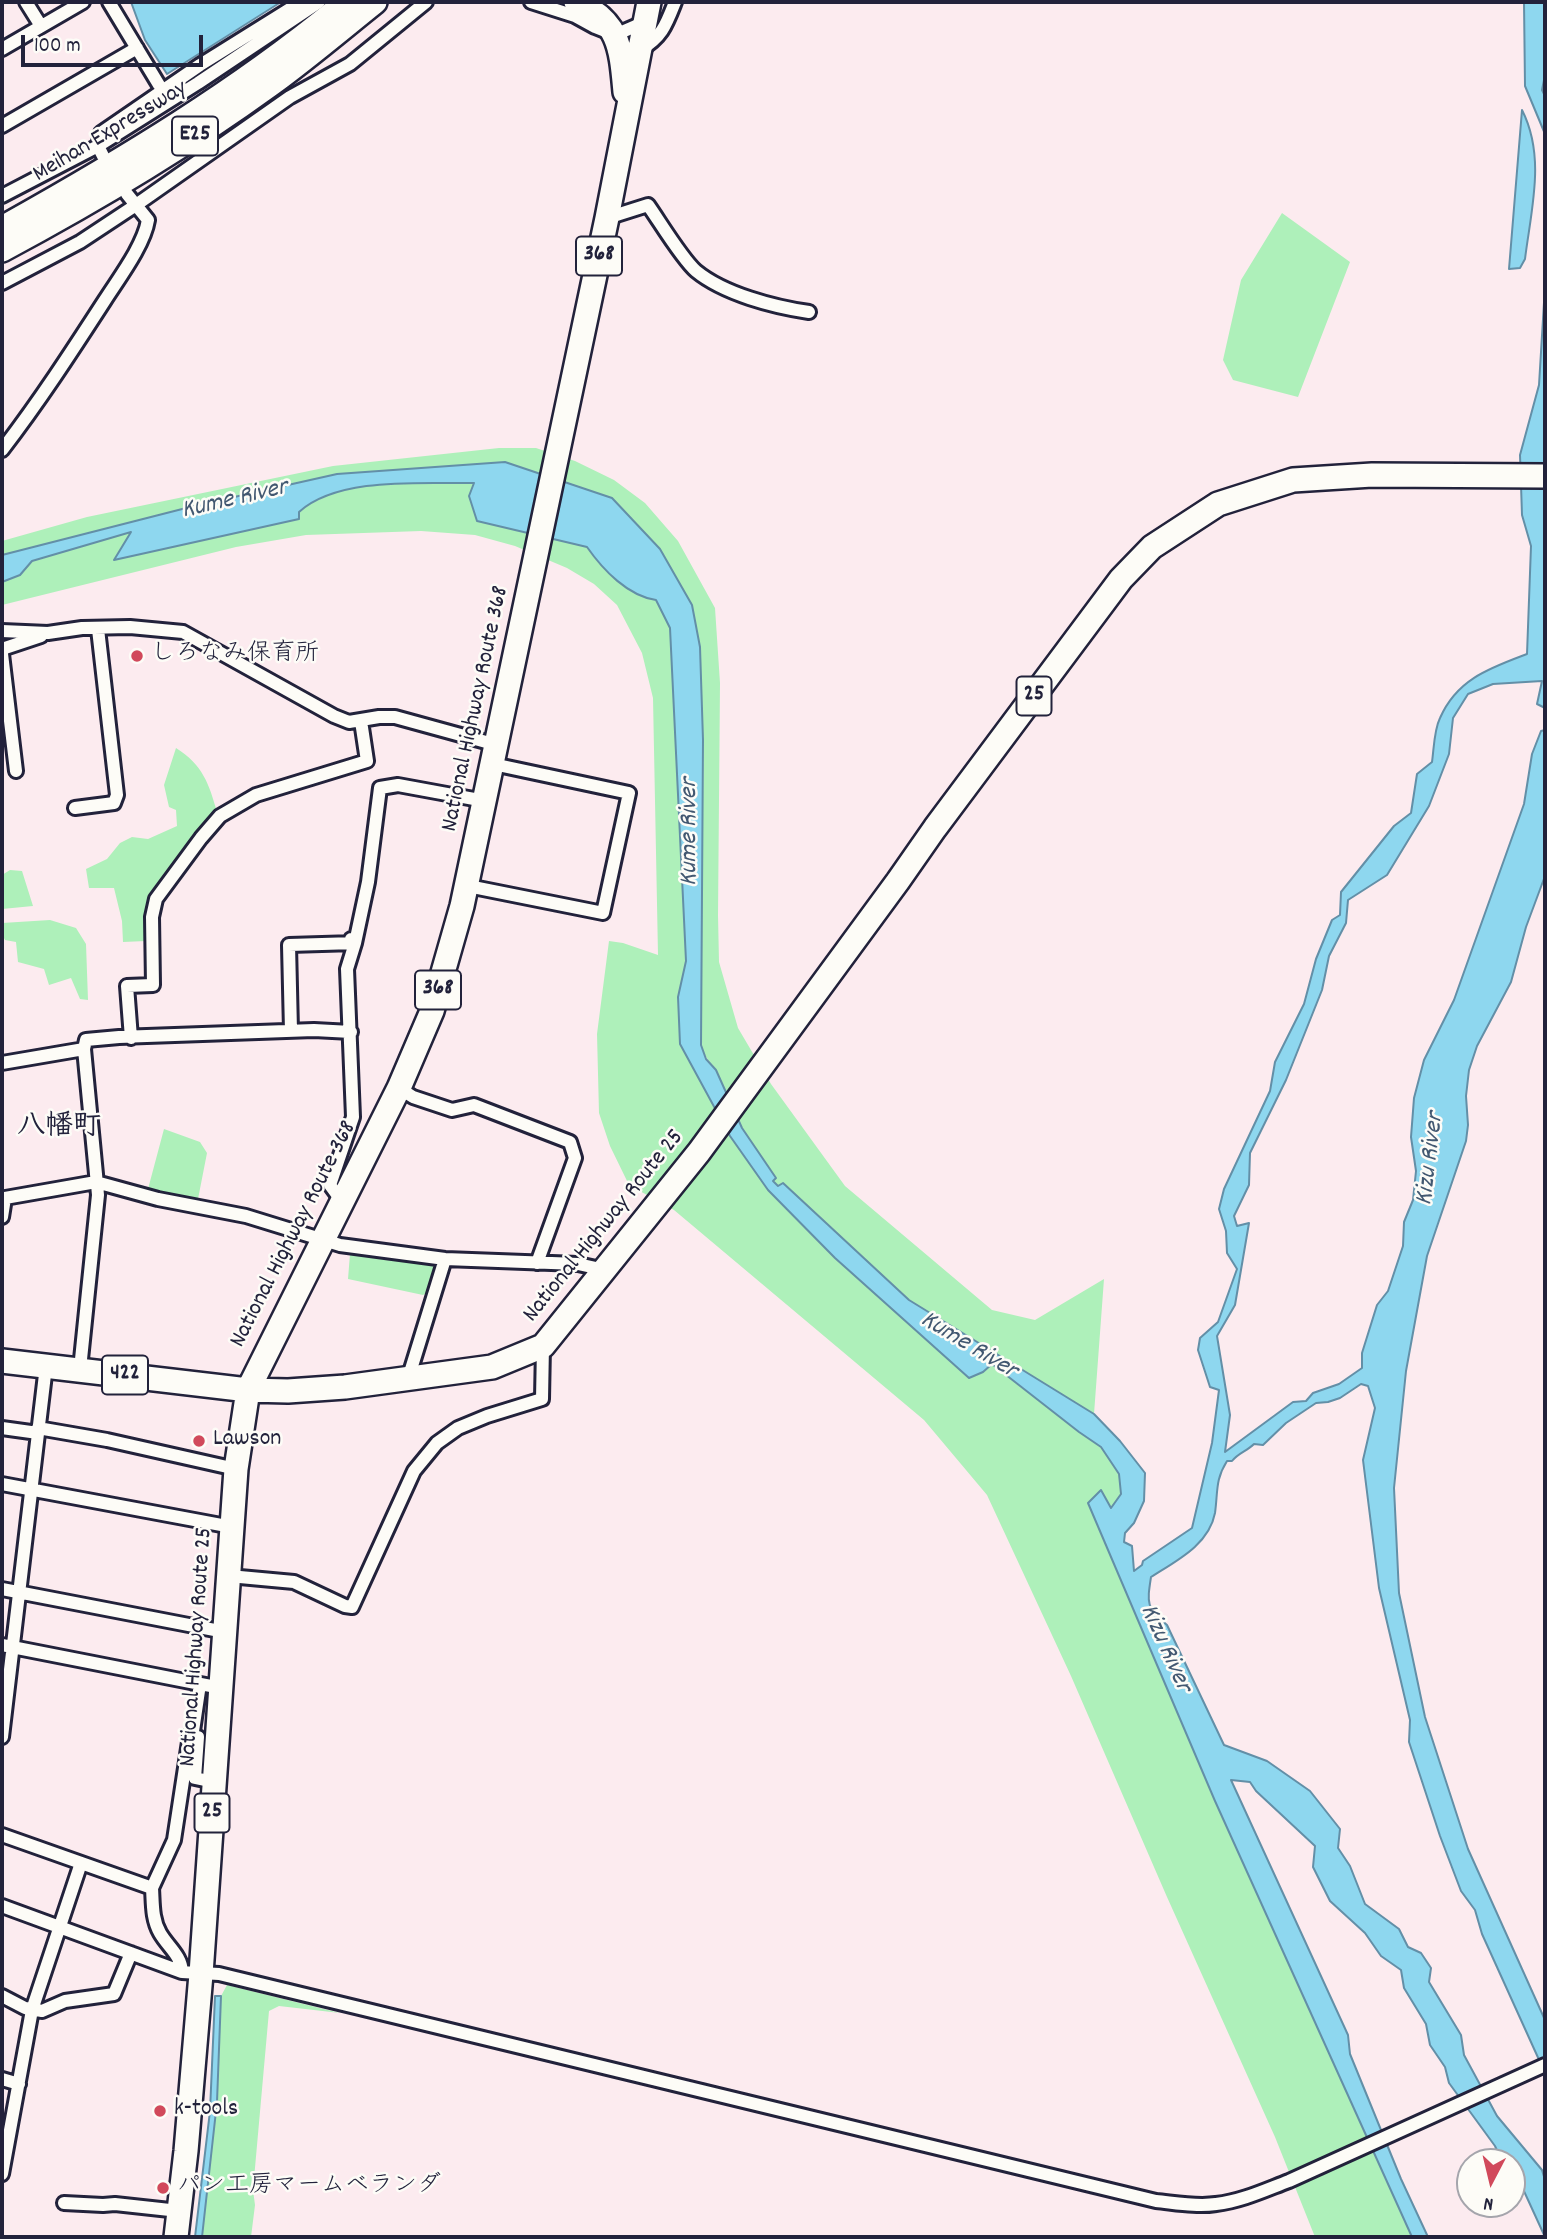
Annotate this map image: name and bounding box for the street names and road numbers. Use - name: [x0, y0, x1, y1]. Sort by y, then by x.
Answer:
- street label: Meihan Expressway: [29, 76, 193, 190]
- road number: E25: [172, 116, 218, 155]
- road number: 368: [576, 236, 622, 276]
- street label: National Highway Route 368: [437, 584, 517, 834]
- road number: 25: [1016, 676, 1052, 716]
- road number: 368: [415, 970, 461, 1009]
- street label: National Highway Route 368: [225, 1117, 365, 1353]
- street label: National Highway Route 25: [518, 1125, 692, 1329]
- road number: 422: [102, 1356, 148, 1394]
- street label: National Highway Route 25: [175, 1526, 221, 1768]
- road number: 25: [194, 1794, 230, 1832]

